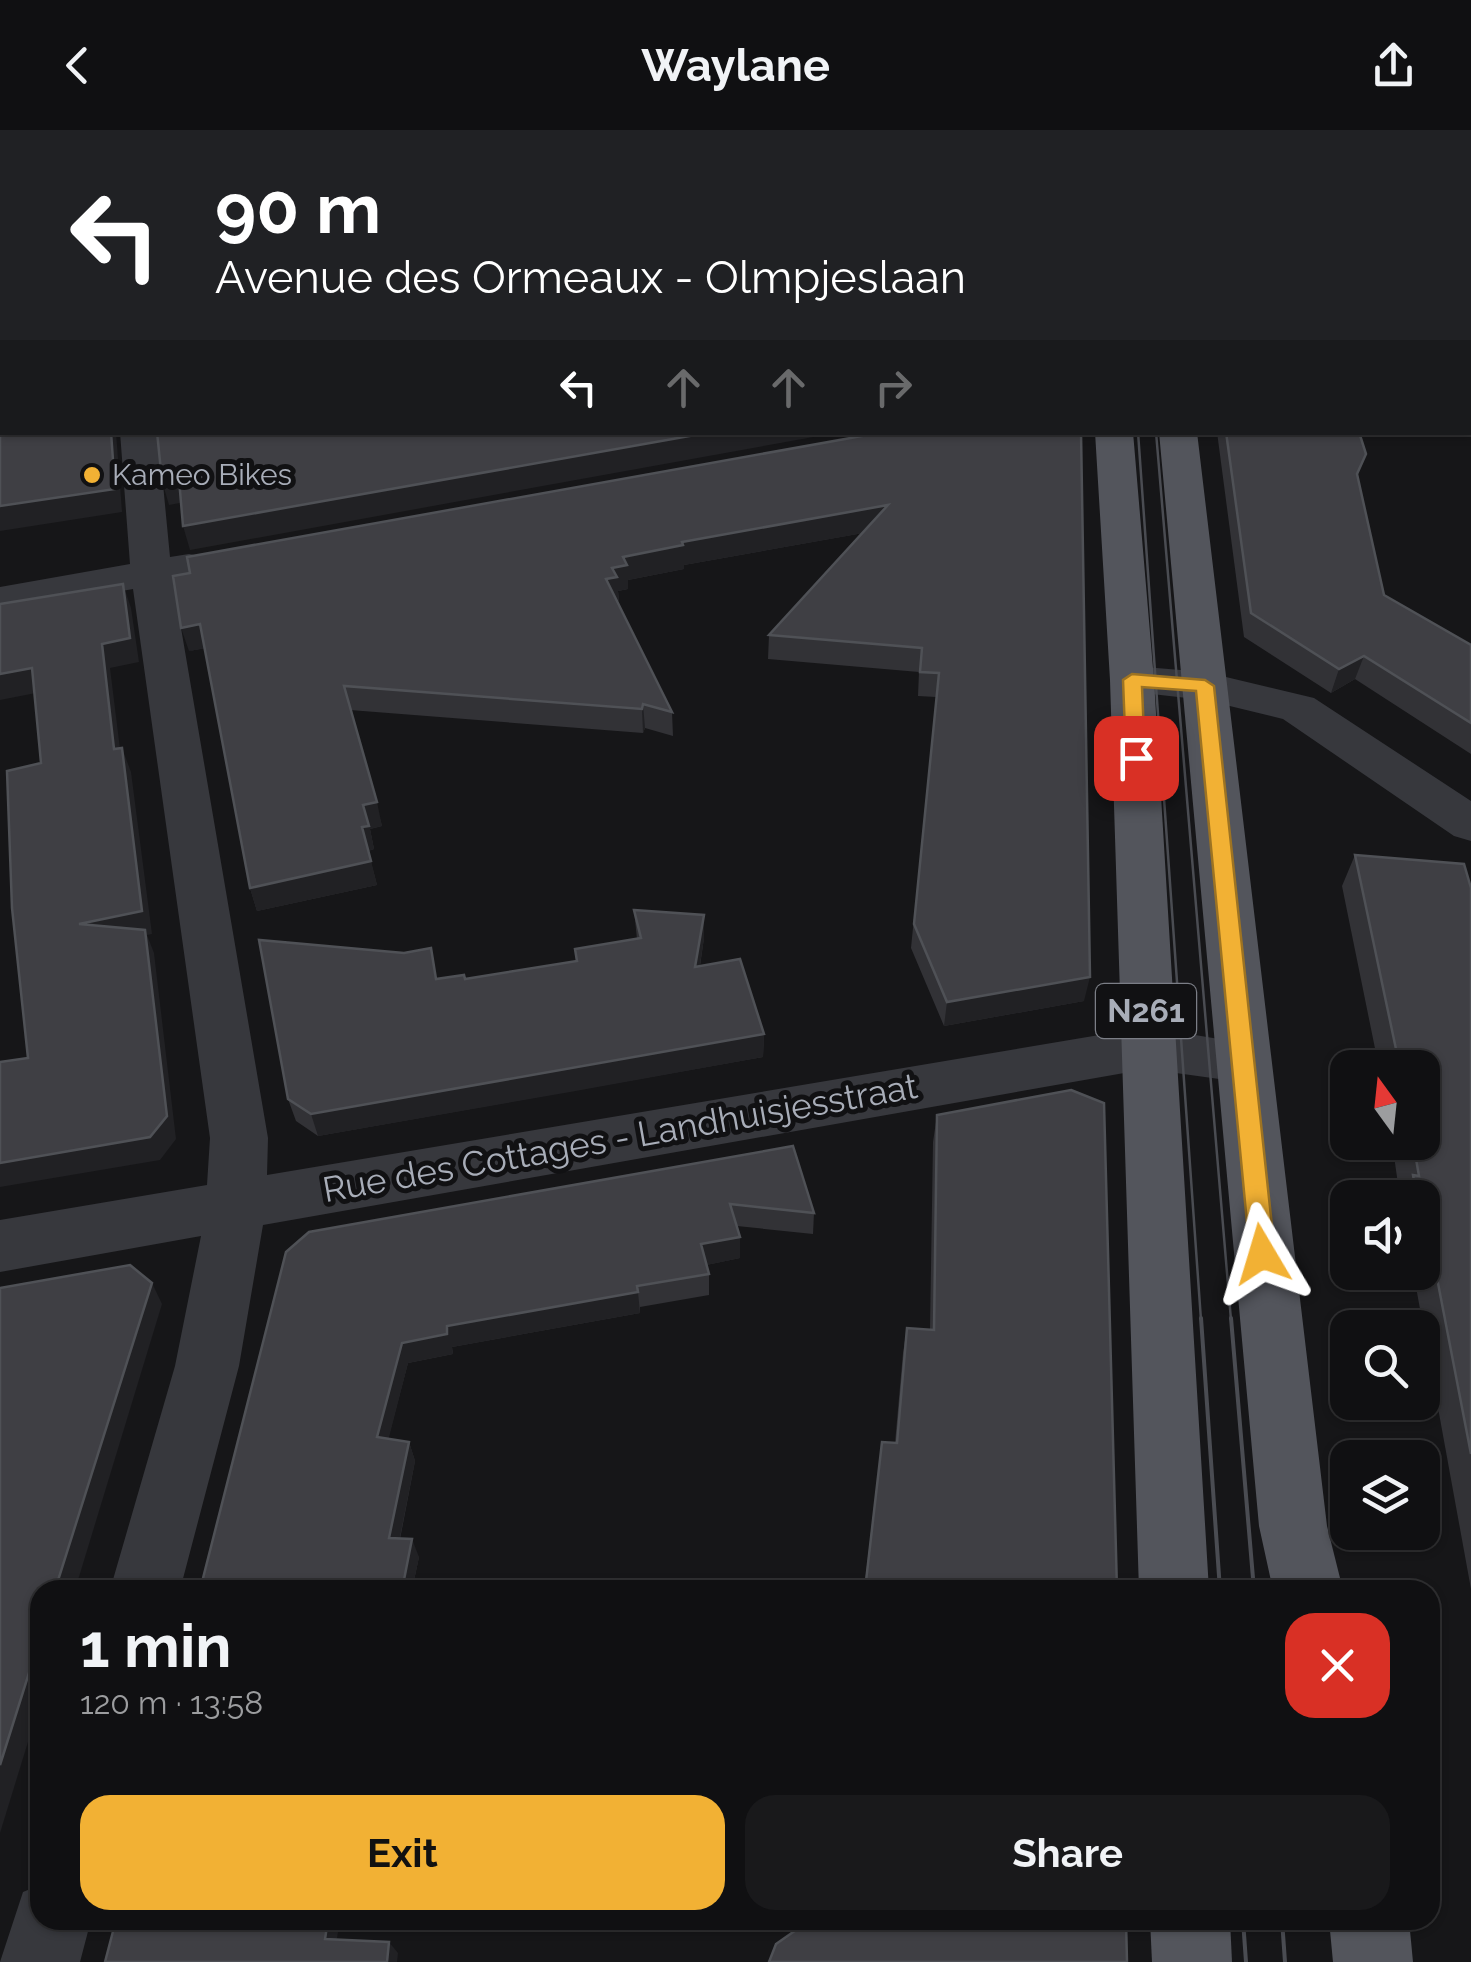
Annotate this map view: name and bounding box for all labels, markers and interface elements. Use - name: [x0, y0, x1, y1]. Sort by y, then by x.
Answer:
- icon: back: [50, 38, 105, 93]
- icon: share: [1366, 38, 1421, 93]
- text: Waylane: [641, 39, 830, 92]
- text: 90 m: [215, 167, 381, 249]
- icon: left: [50, 170, 180, 300]
- text: Avenue des Ormeaux - Olmpjeslaan: [215, 251, 966, 304]
- icon: left: [551, 360, 606, 415]
- icon: ahead: [656, 360, 711, 415]
- icon: ahead: [761, 360, 816, 415]
- icon: right: [866, 360, 921, 415]
- place label: Kameo Bikes: [112, 457, 292, 492]
- marker: Kameo Bikes: [81, 464, 103, 486]
- pin: [1094, 716, 1179, 801]
- icon: arrive: [1109, 731, 1164, 786]
- road number: N261: [1096, 984, 1196, 1038]
- north arrow: [1330, 1050, 1440, 1160]
- map controls: [1330, 1050, 1440, 1550]
- street label: Rue des Cottages - Landhuisjesstraat: [319, 1065, 921, 1210]
- button: sound: [1330, 1180, 1440, 1290]
- position arrow: [1210, 1202, 1314, 1306]
- button: search: [1330, 1310, 1440, 1420]
- button: layers: [1330, 1440, 1440, 1550]
- text: 1 min: [80, 1611, 231, 1681]
- button: close: [1285, 1613, 1390, 1718]
- text: 120 m · 13:58: [80, 1684, 263, 1721]
- button: Exit: [80, 1795, 725, 1910]
- button: Share: [745, 1795, 1390, 1910]

